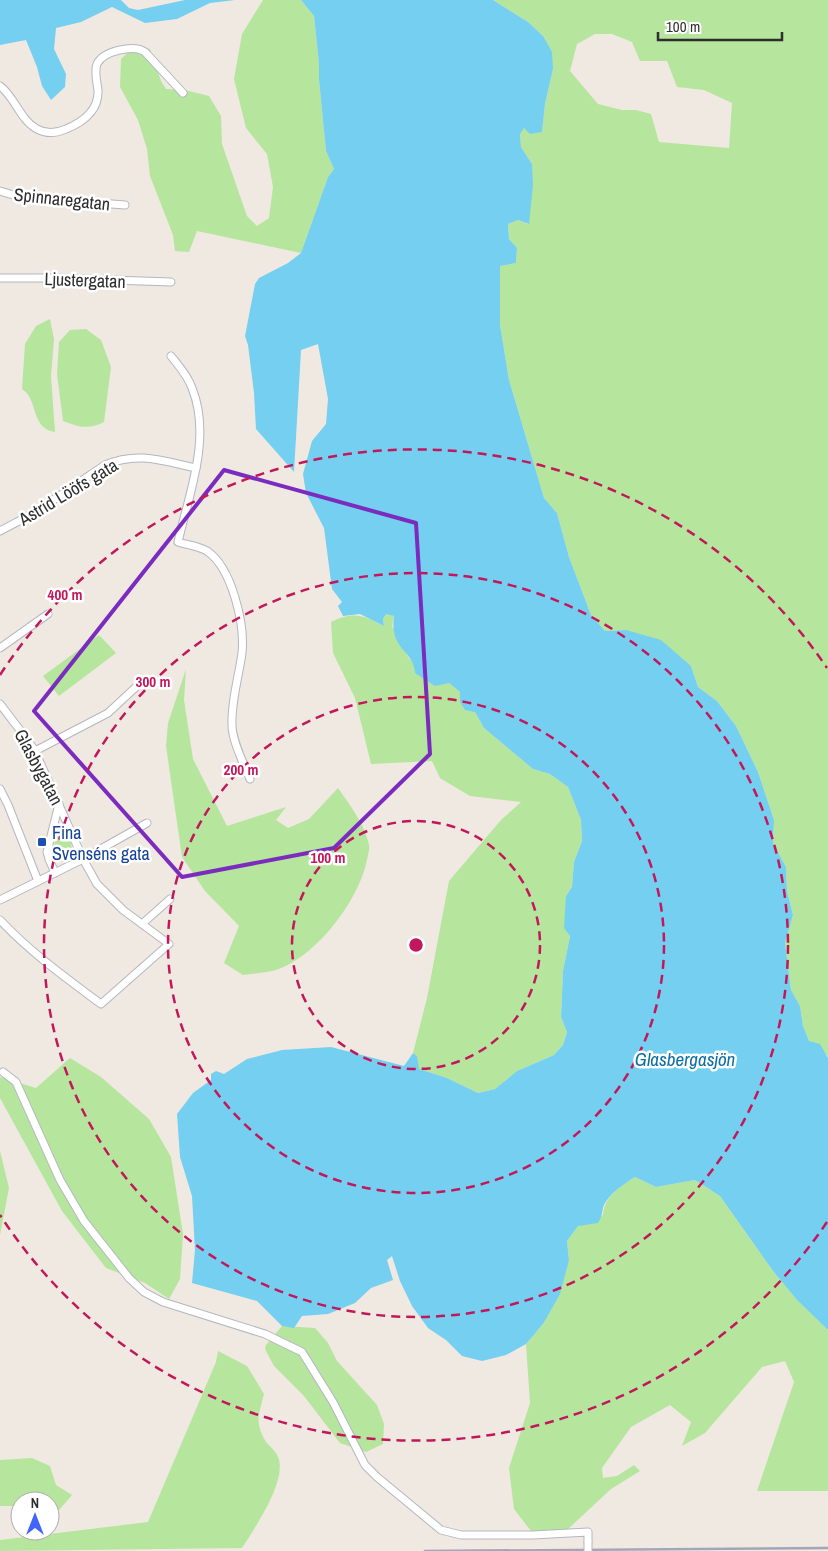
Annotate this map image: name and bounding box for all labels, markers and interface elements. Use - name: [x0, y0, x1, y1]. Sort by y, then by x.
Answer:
- scale bar: [658, 10, 782, 42]
- text: 100 m: [666, 16, 700, 37]
- street label: Spinnaregatan: [13, 182, 111, 216]
- street label: Ljustergatan: [44, 266, 126, 294]
- street label: Astrid Lööfs gata: [13, 453, 122, 532]
- text: 400 m: [48, 584, 82, 605]
- text: 300 m: [136, 671, 170, 692]
- street label: Glasbygatan: [9, 725, 69, 809]
- text: 200 m: [224, 759, 258, 780]
- place label: Fina Svenséns gata: [52, 820, 150, 866]
- marker: Fina Svenséns gata: [36, 836, 48, 848]
- text: 100 m: [311, 847, 345, 868]
- centre of rings: [407, 936, 425, 954]
- water label: Glasbergasjön: [635, 1046, 735, 1072]
- north arrow: [10, 1491, 60, 1541]
- text: N: [31, 1494, 39, 1512]

